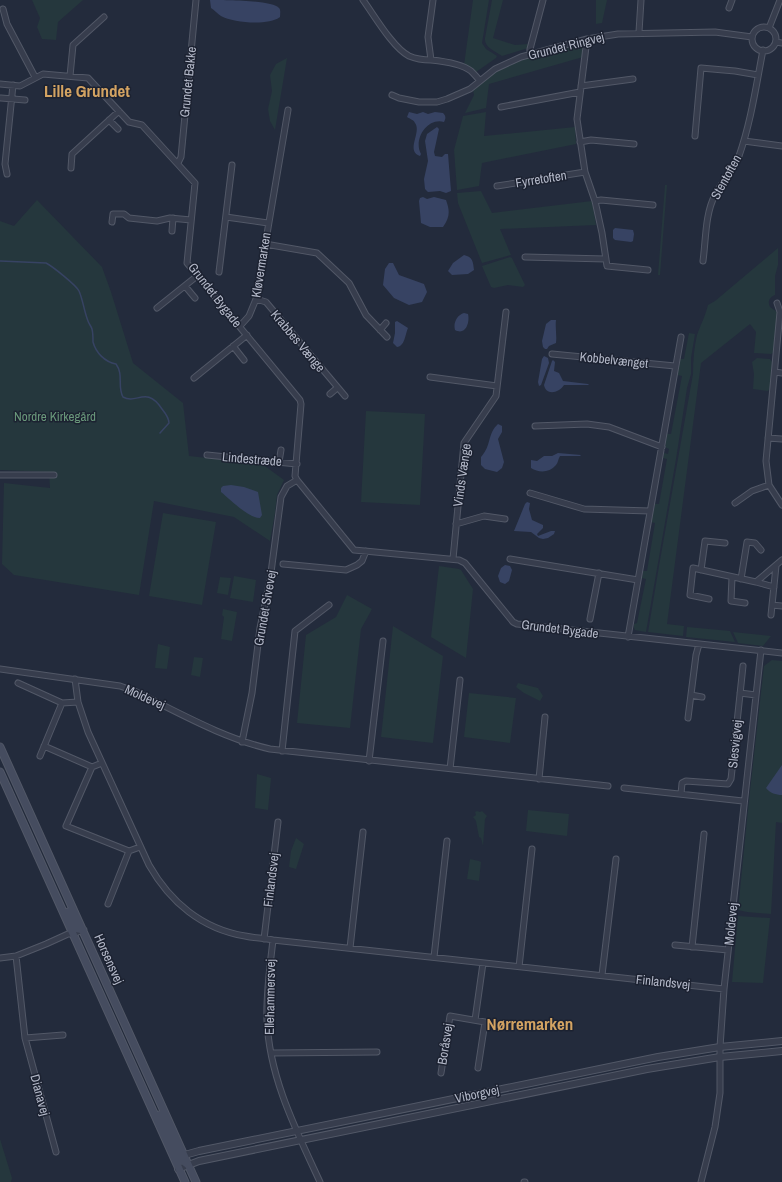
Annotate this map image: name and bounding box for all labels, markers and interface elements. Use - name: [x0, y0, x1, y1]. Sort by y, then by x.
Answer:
- street label: Grundet Ringvej: [526, 28, 606, 64]
- street label: Grundet Bakke: [176, 46, 200, 118]
- district label: Lille Grundet: [44, 79, 130, 102]
- street label: Stentoften: [707, 152, 745, 202]
- street label: Fyrretoften: [514, 167, 568, 191]
- street label: Kløvermarken: [247, 231, 275, 299]
- street label: Grundet Bygade: [184, 259, 246, 331]
- street label: Krabbes Vænge: [267, 306, 329, 376]
- street label: Kobbelvænget: [579, 348, 649, 372]
- park label: Nordre Kirkegård: [14, 408, 96, 425]
- street label: Vinds Vænge: [449, 442, 475, 508]
- street label: Lindestræde: [221, 448, 283, 470]
- street label: Grundet Sivevej: [250, 569, 280, 647]
- street label: Grundet Bygade: [520, 616, 600, 642]
- street label: Moldevej: [122, 681, 168, 713]
- street label: Slesvigvej: [724, 719, 746, 769]
- street label: Finlandsvej: [259, 852, 283, 908]
- street label: Moldevej: [720, 902, 742, 946]
- street label: Horsensvej: [90, 931, 128, 987]
- street label: Ellehammersvej: [261, 959, 279, 1035]
- street label: Finlandsvej: [635, 971, 691, 993]
- district label: Nørremarken: [487, 1012, 573, 1035]
- street label: Boråsvej: [433, 1022, 457, 1066]
- street label: Dianavej: [26, 1072, 54, 1118]
- street label: Viborgvej: [453, 1081, 501, 1107]

